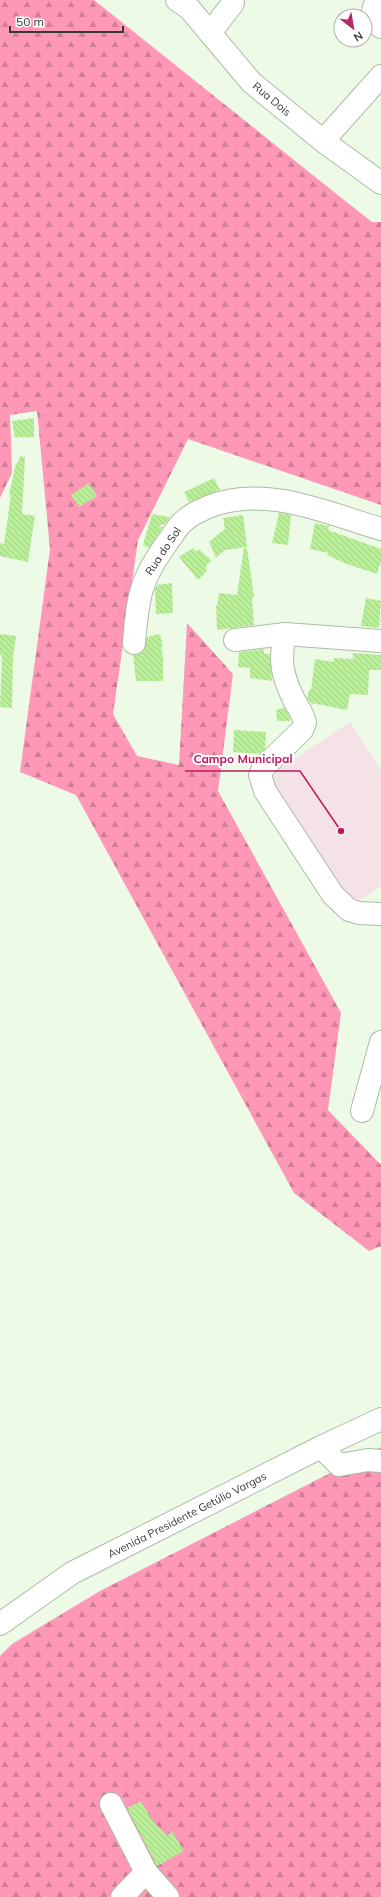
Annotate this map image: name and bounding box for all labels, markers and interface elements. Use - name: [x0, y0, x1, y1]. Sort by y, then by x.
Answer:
- scale bar: [10, 8, 123, 34]
- north arrow: [333, 8, 373, 48]
- text: 50 m: [16, 14, 44, 29]
- text: N: [351, 28, 365, 45]
- street label: Rua Dois: [250, 79, 294, 119]
- street label: Rua do Sol: [142, 524, 184, 578]
- callout: Campo Municipal: [185, 747, 300, 771]
- text: Campo Municipal: [193, 751, 293, 766]
- street label: Avenida Presidente Getúlio Vargas: [105, 1469, 269, 1561]

